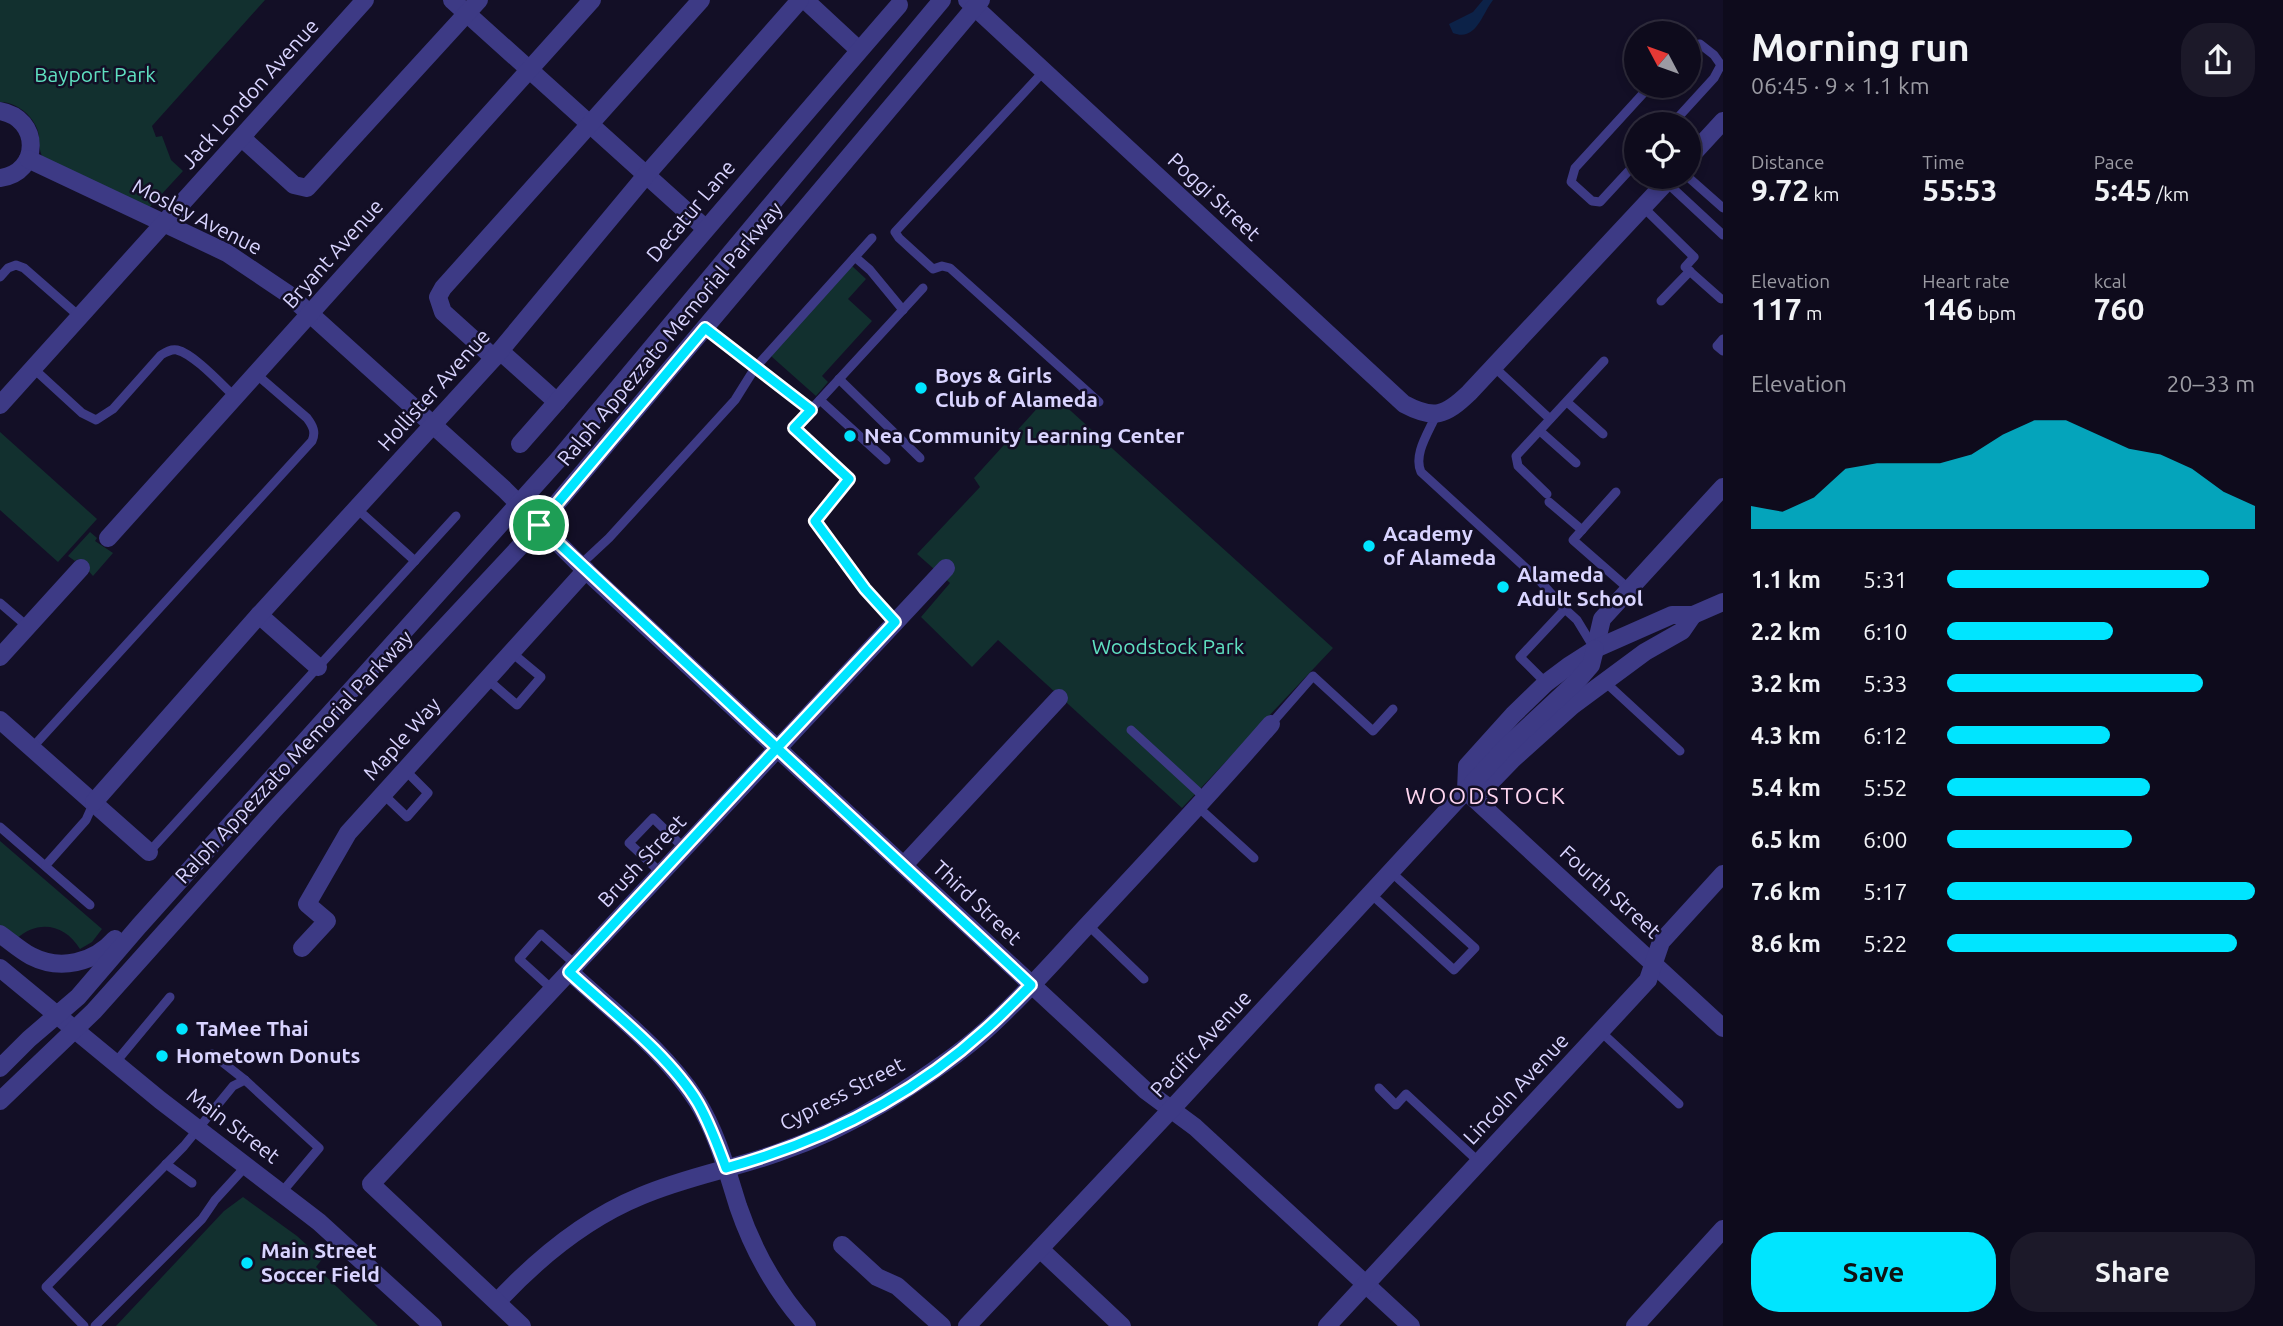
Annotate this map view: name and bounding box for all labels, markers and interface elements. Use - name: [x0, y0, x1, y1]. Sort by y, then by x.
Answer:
- street label: Jack London Avenue: [176, 13, 323, 173]
- north arrow: [1624, 21, 1701, 98]
- map controls: [1624, 21, 1701, 189]
- button: share: [2181, 23, 2255, 97]
- text: Morning run: [1751, 26, 1970, 68]
- park label: Bayport Park: [34, 62, 156, 86]
- text: 06:45 · 9 × 1.1 km: [1751, 73, 1930, 98]
- button: locate: [1624, 112, 1701, 189]
- street label: Poggi Street: [1164, 147, 1266, 245]
- text: Distance: [1751, 151, 1825, 173]
- text: Time: [1922, 151, 1965, 173]
- text: Pace: [2094, 151, 2134, 173]
- street label: Decatur Lane: [641, 155, 740, 266]
- street label: Mosley Avenue: [129, 173, 266, 259]
- text: 9.72: [1751, 173, 1809, 207]
- text: 55:53: [1922, 173, 1997, 207]
- text: 5:45: [2094, 173, 2152, 207]
- text: km: [1809, 183, 1839, 205]
- text: /km: [2152, 183, 2189, 205]
- street label: Bryant Avenue: [277, 194, 387, 313]
- street label: Ralph Appezzato Memorial Parkway: [552, 197, 787, 470]
- text: Elevation: [1751, 270, 1830, 292]
- text: Heart rate: [1922, 270, 2010, 292]
- text: kcal: [2094, 270, 2126, 292]
- text: 117: [1751, 292, 1802, 326]
- text: 146: [1922, 292, 1973, 326]
- text: 760: [2094, 292, 2144, 326]
- text: m: [1802, 302, 1823, 324]
- text: bpm: [1973, 302, 2016, 324]
- street label: Hollister Avenue: [372, 324, 494, 455]
- place label: Boys & Girls Club of Alameda: [935, 363, 1098, 411]
- text: Elevation: [1751, 371, 1847, 396]
- text: 20–33 m: [2167, 371, 2255, 396]
- marker: Boys & Girls Club of Alameda: [913, 380, 929, 396]
- place label: Nea Community Learning Center: [864, 423, 1185, 447]
- marker: Nea Community Learning Center: [842, 428, 858, 444]
- pin: [509, 495, 569, 555]
- icon: arrive: [520, 506, 558, 544]
- place label: Academy of Alameda: [1383, 521, 1496, 569]
- marker: Academy of Alameda: [1361, 538, 1377, 554]
- place label: Alameda Adult School: [1517, 562, 1643, 610]
- text: 1.1 km: [1751, 567, 1821, 592]
- text: 5:31: [1863, 567, 1908, 592]
- marker: Alameda Adult School: [1495, 579, 1511, 595]
- text: 2.2 km: [1751, 619, 1821, 644]
- text: 6:10: [1863, 619, 1908, 644]
- street label: Ralph Appezzato Memorial Parkway: [170, 625, 417, 888]
- park label: Woodstock Park: [1092, 634, 1245, 658]
- text: 3.2 km: [1751, 671, 1821, 696]
- text: 5:33: [1863, 671, 1908, 696]
- street label: Maple Way: [358, 692, 445, 785]
- text: 4.3 km: [1751, 723, 1821, 748]
- text: 6:12: [1863, 723, 1908, 748]
- text: 5.4 km: [1751, 775, 1821, 800]
- text: 5:52: [1863, 775, 1908, 800]
- district label: WOODSTOCK: [1405, 783, 1567, 808]
- street label: Brush Street: [592, 809, 690, 912]
- text: 6.5 km: [1751, 827, 1821, 852]
- text: 6:00: [1863, 827, 1908, 852]
- street label: Fourth Street: [1555, 840, 1666, 943]
- street label: Third Street: [928, 855, 1027, 949]
- text: 7.6 km: [1751, 879, 1821, 904]
- text: 5:17: [1863, 879, 1908, 904]
- text: 8.6 km: [1751, 931, 1821, 956]
- text: 5:22: [1863, 931, 1908, 956]
- street label: Pacific Avenue: [1145, 985, 1256, 1101]
- place label: TaMee Thai: [196, 1016, 309, 1040]
- marker: TaMee Thai: [174, 1021, 190, 1037]
- street label: Lincoln Avenue: [1458, 1028, 1573, 1149]
- place label: Hometown Donuts: [176, 1043, 360, 1067]
- marker: Hometown Donuts: [154, 1048, 170, 1064]
- street label: Cypress Street: [775, 1051, 908, 1135]
- street label: Main Street: [183, 1083, 285, 1168]
- button: Save: [1751, 1232, 1996, 1312]
- button: Share: [2010, 1232, 2255, 1312]
- place label: Main Street Soccer Field: [261, 1238, 380, 1286]
- marker: Main Street Soccer Field: [239, 1255, 255, 1271]

